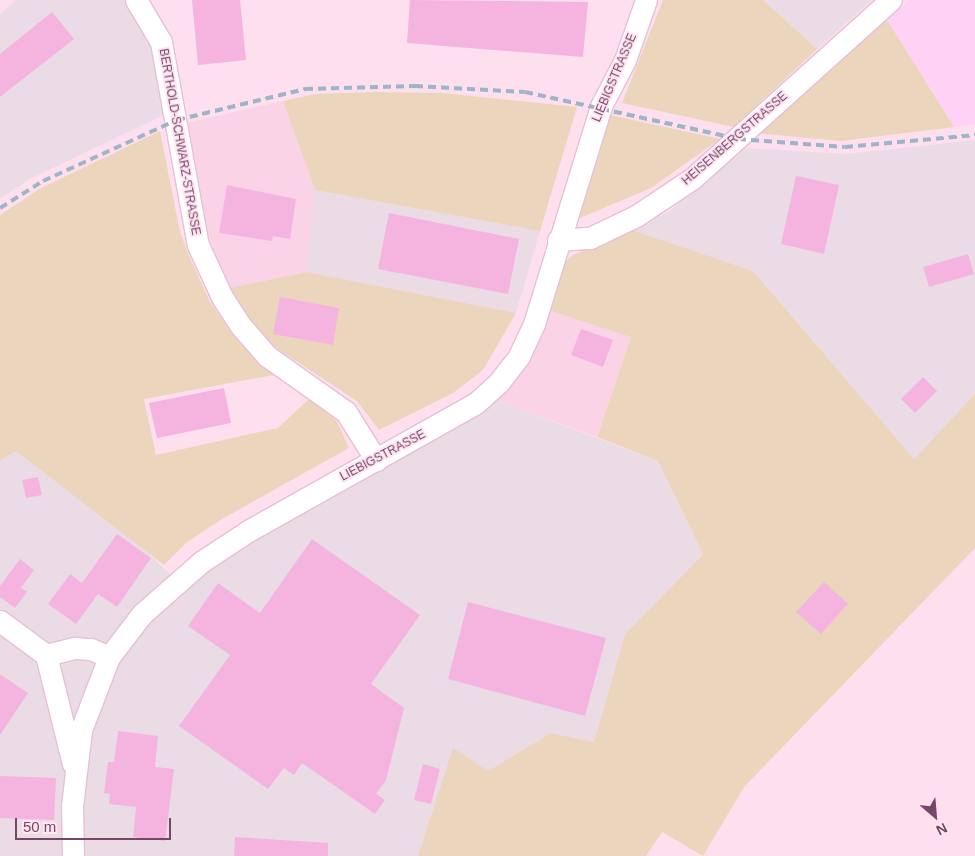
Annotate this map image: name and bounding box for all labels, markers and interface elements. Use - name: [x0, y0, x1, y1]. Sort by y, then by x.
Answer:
- street label: LIEBIGSTRASSE: [590, 32, 640, 124]
- street label: BERTHOLD-SCHWARZ-STRASSE: [155, 48, 203, 236]
- street label: HEISENBERGSTRASSE: [679, 89, 791, 189]
- street label: LIEBIGSTRASSE: [338, 427, 428, 485]
- north arrow: [910, 791, 960, 841]
- scale bar: [18, 808, 174, 840]
- text: 50 m: [23, 818, 56, 835]
- text: N: [934, 820, 950, 839]

